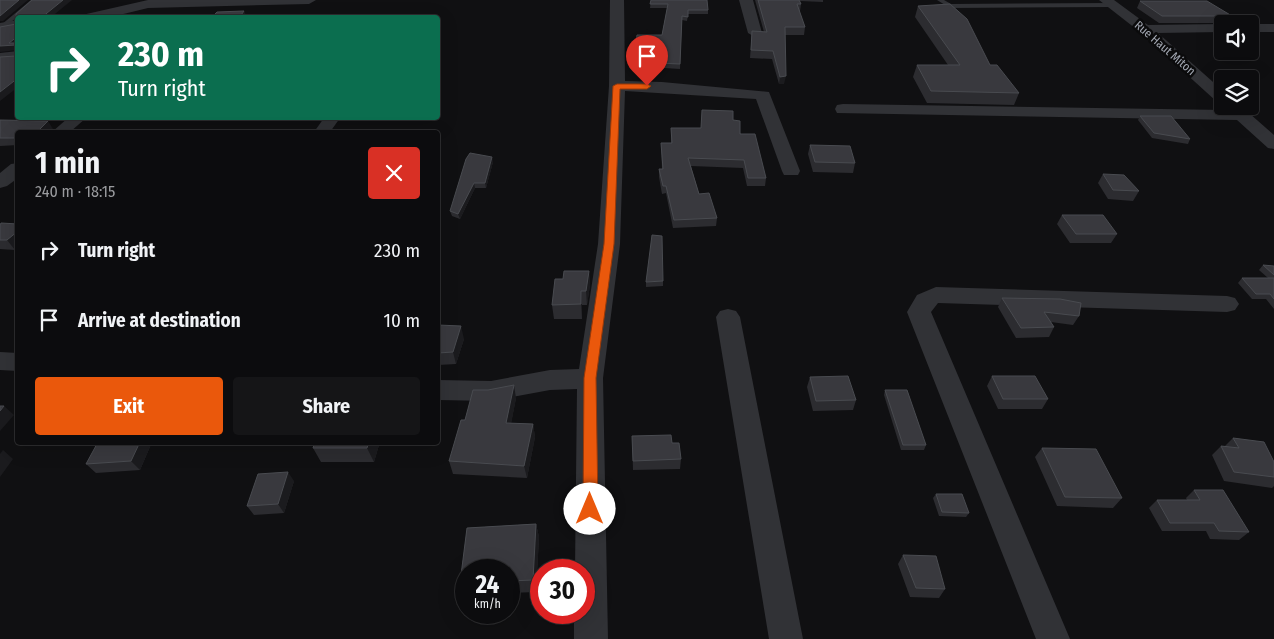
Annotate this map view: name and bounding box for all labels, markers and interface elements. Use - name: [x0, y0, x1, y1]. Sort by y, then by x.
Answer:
- map controls: [1214, 15, 1259, 115]
- button: sound: [1214, 15, 1259, 60]
- street label: Rue Haut Miton: [1132, 18, 1198, 78]
- text: 230 m: [118, 33, 204, 75]
- icon: right: [35, 35, 100, 100]
- pin: [626, 35, 668, 86]
- icon: arrive: [633, 42, 661, 70]
- button: layers: [1214, 70, 1259, 115]
- text: Turn right: [118, 75, 206, 102]
- text: 1 min: [35, 145, 100, 181]
- button: close: [368, 147, 420, 199]
- text: 240 m · 18:15: [35, 182, 115, 201]
- icon: right: [35, 236, 63, 264]
- text: Turn right: [78, 239, 155, 262]
- text: 230 m: [374, 239, 420, 262]
- icon: arrive: [35, 306, 63, 334]
- text: Arrive at destination: [78, 309, 241, 332]
- text: 10 m: [384, 309, 420, 332]
- button: Exit: [35, 377, 223, 435]
- button: Share: [233, 377, 420, 435]
- position arrow: [563, 482, 615, 534]
- speed limit sign: 30: [530, 559, 595, 624]
- text: 24: [476, 570, 499, 600]
- text: km/h: [474, 597, 501, 611]

